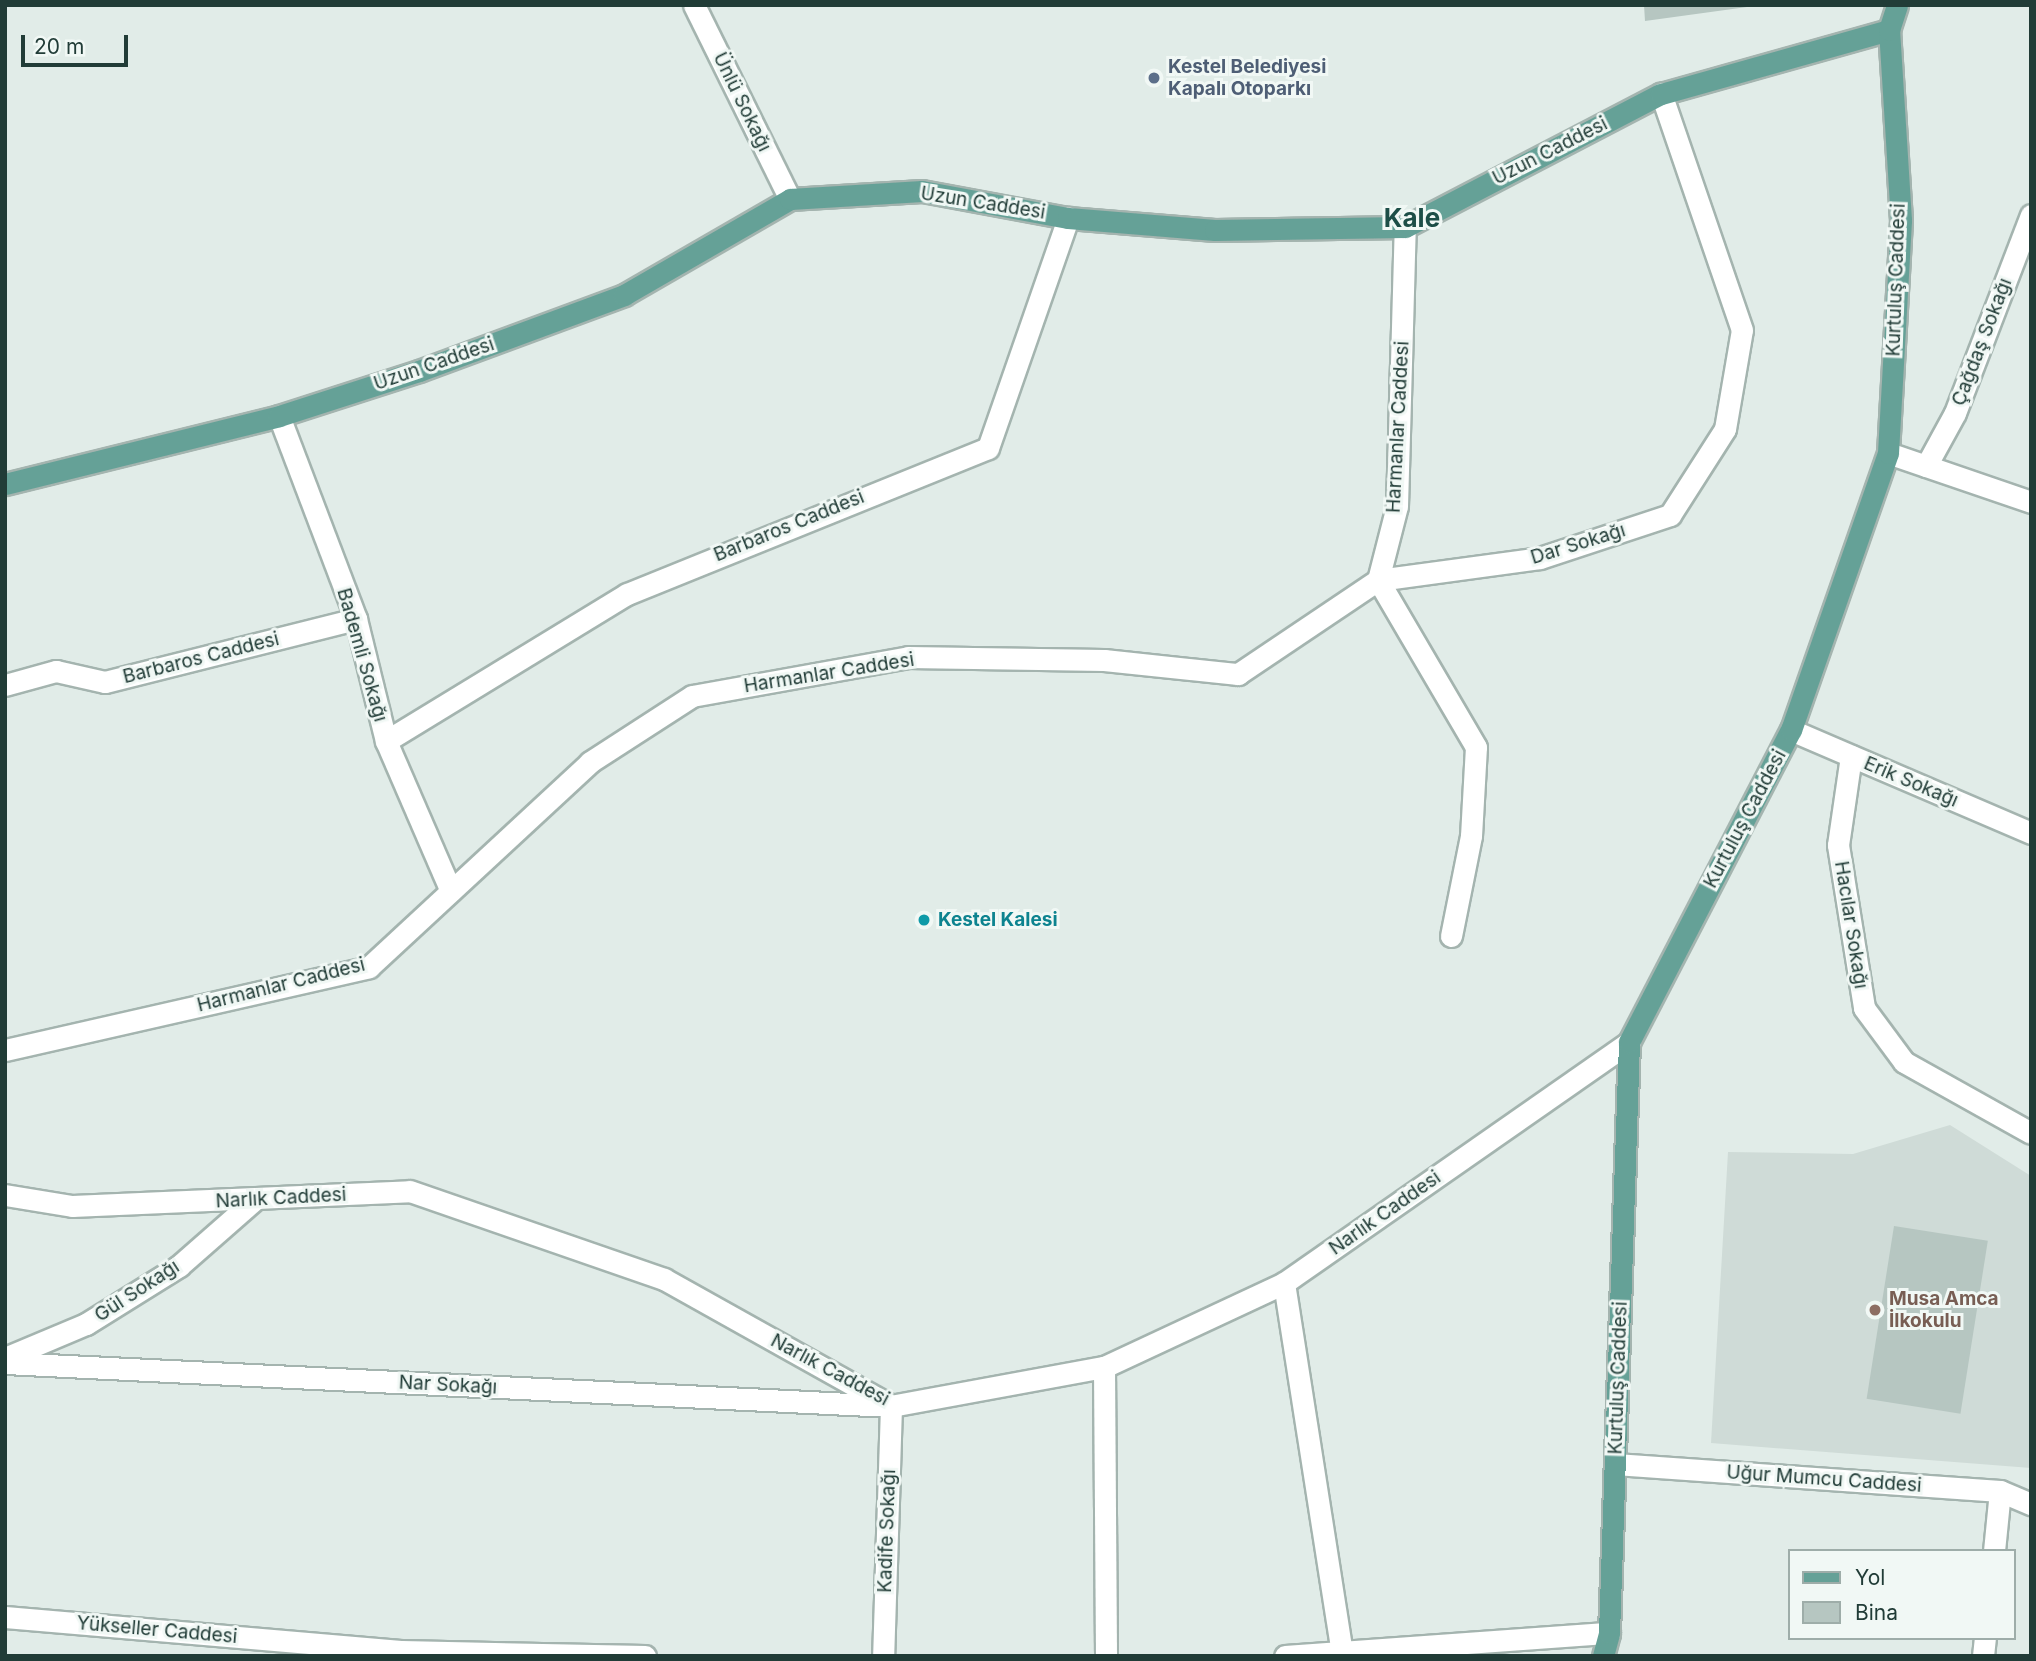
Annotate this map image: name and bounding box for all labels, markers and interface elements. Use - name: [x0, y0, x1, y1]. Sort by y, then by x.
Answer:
- scale bar: [24, 21, 131, 65]
- text: 20 m: [34, 34, 84, 59]
- street label: Ünlü Sokağı: [708, 49, 776, 155]
- place label: Kestel Belediyesi Kapalı Otoparkı: [1168, 56, 1326, 100]
- marker: Kestel Belediyesi Kapalı Otoparkı: [1146, 70, 1162, 86]
- street label: Uzun Caddesi: [1489, 112, 1611, 190]
- street label: Uzun Caddesi: [919, 182, 1047, 224]
- district label: Kale: [1384, 202, 1440, 234]
- street label: Kurtuluş Caddesi: [1882, 203, 1910, 357]
- street label: Çağdaş Sokağı: [1947, 275, 2017, 409]
- street label: Uzun Caddesi: [371, 333, 497, 395]
- street label: Harmanlar Caddesi: [1382, 340, 1414, 514]
- street label: Barbaros Caddesi: [710, 485, 868, 567]
- street label: Dar Sokağı: [1528, 519, 1628, 569]
- street label: Bademli Sokağı: [332, 586, 392, 724]
- street label: Barbaros Caddesi: [121, 628, 281, 688]
- street label: Harmanlar Caddesi: [742, 648, 916, 698]
- street label: Kurtuluş Caddesi: [1699, 746, 1791, 892]
- street label: Erik Sokağı: [1860, 752, 1962, 812]
- street label: Hacılar Sokağı: [1830, 860, 1872, 990]
- place label: Kestel Kalesi: [938, 909, 1058, 931]
- marker: Kestel Kalesi: [916, 912, 932, 928]
- street label: Harmanlar Caddesi: [195, 953, 367, 1017]
- street label: Narlık Caddesi: [1325, 1166, 1445, 1260]
- street label: Narlık Caddesi: [215, 1183, 347, 1213]
- street label: Gül Sokağı: [90, 1255, 184, 1327]
- place label: Musa Amca İlkokulu: [1889, 1288, 1999, 1332]
- street label: Kurtuluş Caddesi: [1604, 1301, 1632, 1455]
- marker: Musa Amca İlkokulu: [1867, 1302, 1883, 1318]
- street label: Narlık Caddesi: [767, 1329, 893, 1411]
- street label: Nar Sokağı: [398, 1371, 498, 1399]
- street label: Uğur Mumcu Caddesi: [1726, 1461, 1922, 1497]
- street label: Kadife Sokağı: [873, 1469, 901, 1593]
- legend: [1787, 1549, 2015, 1640]
- text: Yol: [1855, 1565, 1885, 1590]
- text: Bina: [1855, 1600, 1898, 1625]
- street label: Yükseller Caddesi: [76, 1612, 238, 1648]

